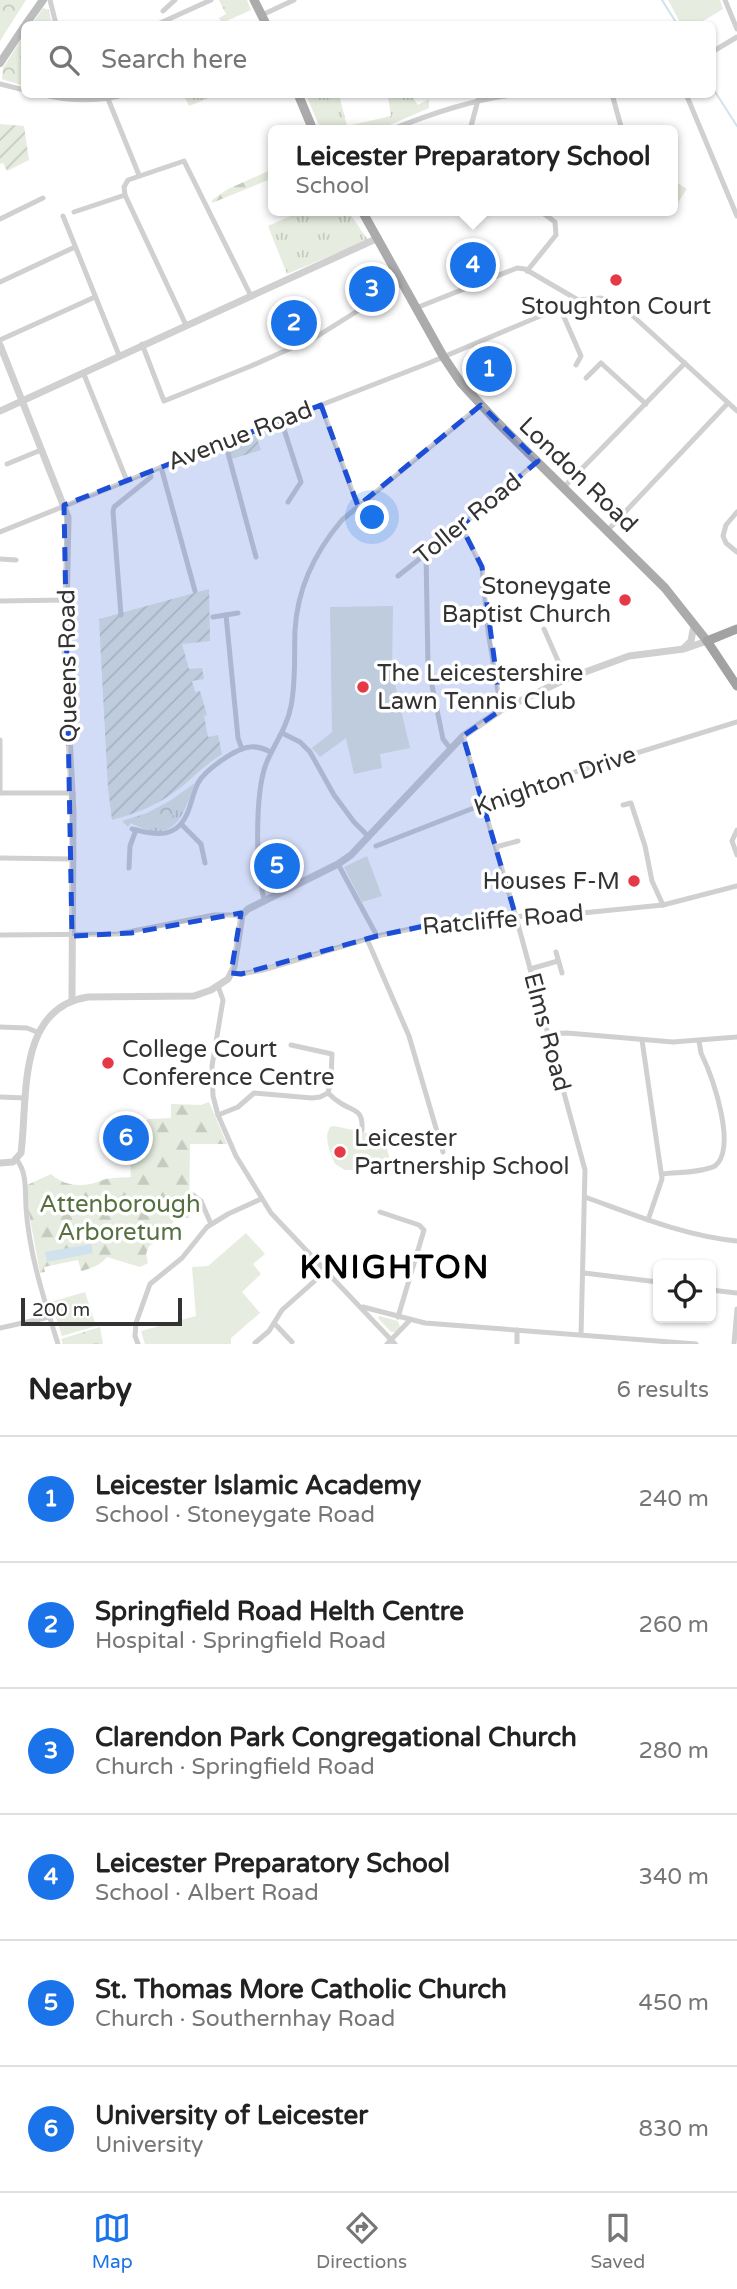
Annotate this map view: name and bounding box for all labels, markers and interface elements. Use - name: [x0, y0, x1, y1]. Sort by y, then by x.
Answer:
- search box: [21, 21, 716, 98]
- icon: search: [45, 41, 83, 79]
- text: Search here: [101, 44, 247, 75]
- popup: [268, 125, 678, 216]
- text: Leicester Preparatory School: [295, 141, 651, 172]
- text: School: [295, 172, 370, 200]
- pin: 4: [450, 239, 496, 291]
- pin: 3: [349, 263, 395, 315]
- marker: Stoughton Court: [608, 272, 624, 288]
- place label: Stoughton Court: [521, 292, 711, 321]
- pin: 2: [271, 297, 317, 349]
- pin: 1: [466, 343, 512, 395]
- street label: Avenue Road: [164, 395, 316, 477]
- street label: London Road: [513, 411, 643, 539]
- street label: Toller Road: [409, 467, 527, 571]
- your location: [355, 500, 389, 534]
- place label: Stoneygate Baptist Church: [442, 572, 611, 629]
- street label: Queens Road: [52, 589, 84, 743]
- marker: Stoneygate Baptist Church: [617, 592, 633, 608]
- place label: The Leicestershire Lawn Tennis Club: [377, 659, 583, 716]
- marker: The Leicestershire Lawn Tennis Club: [355, 679, 371, 695]
- street label: Knighton Drive: [470, 740, 640, 822]
- pin: 5: [254, 840, 300, 892]
- place label: Houses F-M: [483, 867, 620, 896]
- marker: Houses F-M: [626, 873, 642, 889]
- street label: Ratcliffe Road: [421, 898, 585, 942]
- street label: Elms Road: [517, 970, 577, 1094]
- place label: College Court Conference Centre: [122, 1035, 335, 1092]
- marker: College Court Conference Centre: [100, 1055, 116, 1071]
- pin: 6: [103, 1112, 149, 1164]
- place label: Leicester Partnership School: [354, 1124, 570, 1181]
- marker: Leicester Partnership School: [332, 1144, 348, 1160]
- park label: Attenborough Arboretum: [39, 1190, 201, 1247]
- district label: KNIGHTON: [299, 1249, 491, 1287]
- map controls: [653, 1260, 716, 1323]
- button: locate: [653, 1260, 716, 1323]
- scale bar: [21, 1295, 182, 1327]
- text: 200 m: [32, 1299, 90, 1321]
- text: Nearby: [28, 1371, 132, 1408]
- text: 6 results: [616, 1376, 709, 1404]
- text: Leicester Islamic Academy: [95, 1470, 421, 1501]
- text: 1: [44, 1485, 58, 1513]
- text: 240 m: [639, 1485, 709, 1513]
- text: School · Stoneygate Road: [95, 1501, 375, 1529]
- text: Springfield Road Helth Centre: [95, 1596, 464, 1627]
- text: 2: [44, 1611, 58, 1639]
- text: 260 m: [639, 1611, 709, 1639]
- text: Hospital · Springfield Road: [95, 1627, 386, 1655]
- text: Clarendon Park Congregational Church: [95, 1722, 577, 1753]
- text: 3: [44, 1737, 58, 1765]
- text: 280 m: [639, 1737, 709, 1765]
- text: Church · Springfield Road: [95, 1753, 375, 1781]
- text: Leicester Preparatory School: [95, 1848, 450, 1879]
- text: 4: [44, 1863, 58, 1891]
- text: 340 m: [639, 1863, 709, 1891]
- text: School · Albert Road: [95, 1879, 319, 1907]
- text: St. Thomas More Catholic Church: [95, 1974, 507, 2005]
- text: 5: [44, 1989, 58, 2017]
- text: 450 m: [639, 1989, 709, 2017]
- text: Church · Southernhay Road: [95, 2005, 395, 2033]
- text: University of Leicester: [95, 2100, 368, 2131]
- text: 6: [44, 2115, 58, 2143]
- text: 830 m: [639, 2115, 709, 2143]
- text: University: [95, 2131, 203, 2159]
- tab: Map: [92, 2209, 133, 2273]
- tab: Directions: [316, 2209, 407, 2273]
- tab: Saved: [590, 2209, 645, 2273]

